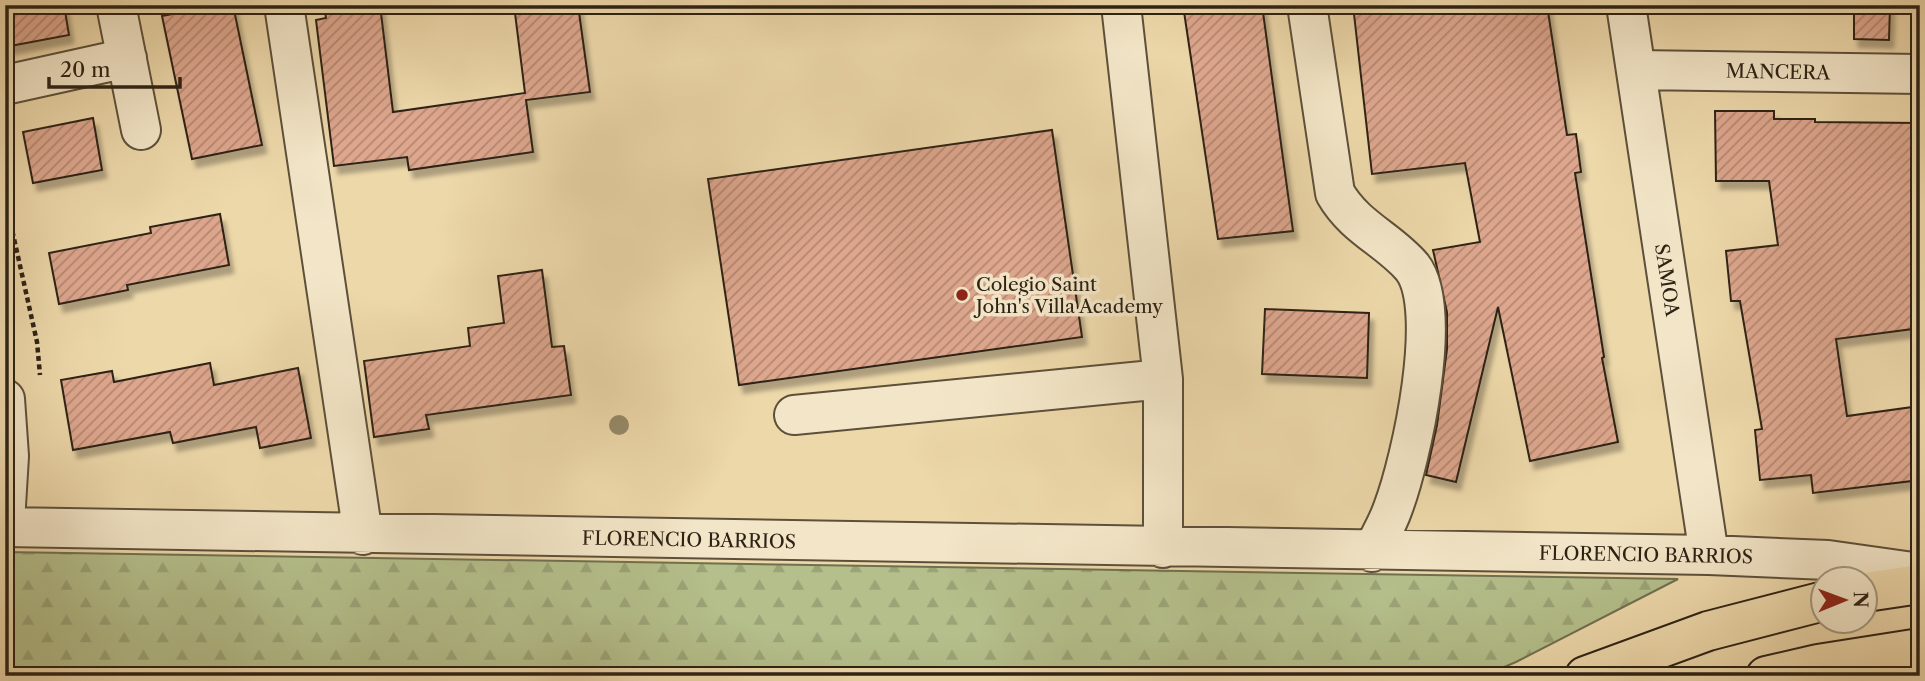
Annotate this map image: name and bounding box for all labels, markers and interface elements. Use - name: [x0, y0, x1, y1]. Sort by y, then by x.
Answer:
- scale bar: [49, 46, 180, 90]
- text: 20 m: [60, 57, 111, 82]
- street label: MANCERA: [1726, 60, 1831, 84]
- street label: SAMOA: [1650, 242, 1684, 319]
- place label: Colegio Saint John's Villa Academy: [973, 273, 1163, 318]
- marker: Colegio Saint John's Villa Academy: [954, 287, 970, 303]
- street label: FLORENCIO BARRIOS: [582, 527, 796, 553]
- street label: FLORENCIO BARRIOS: [1539, 542, 1753, 568]
- north arrow: [1810, 566, 1880, 636]
- text: N: [1849, 591, 1872, 608]

